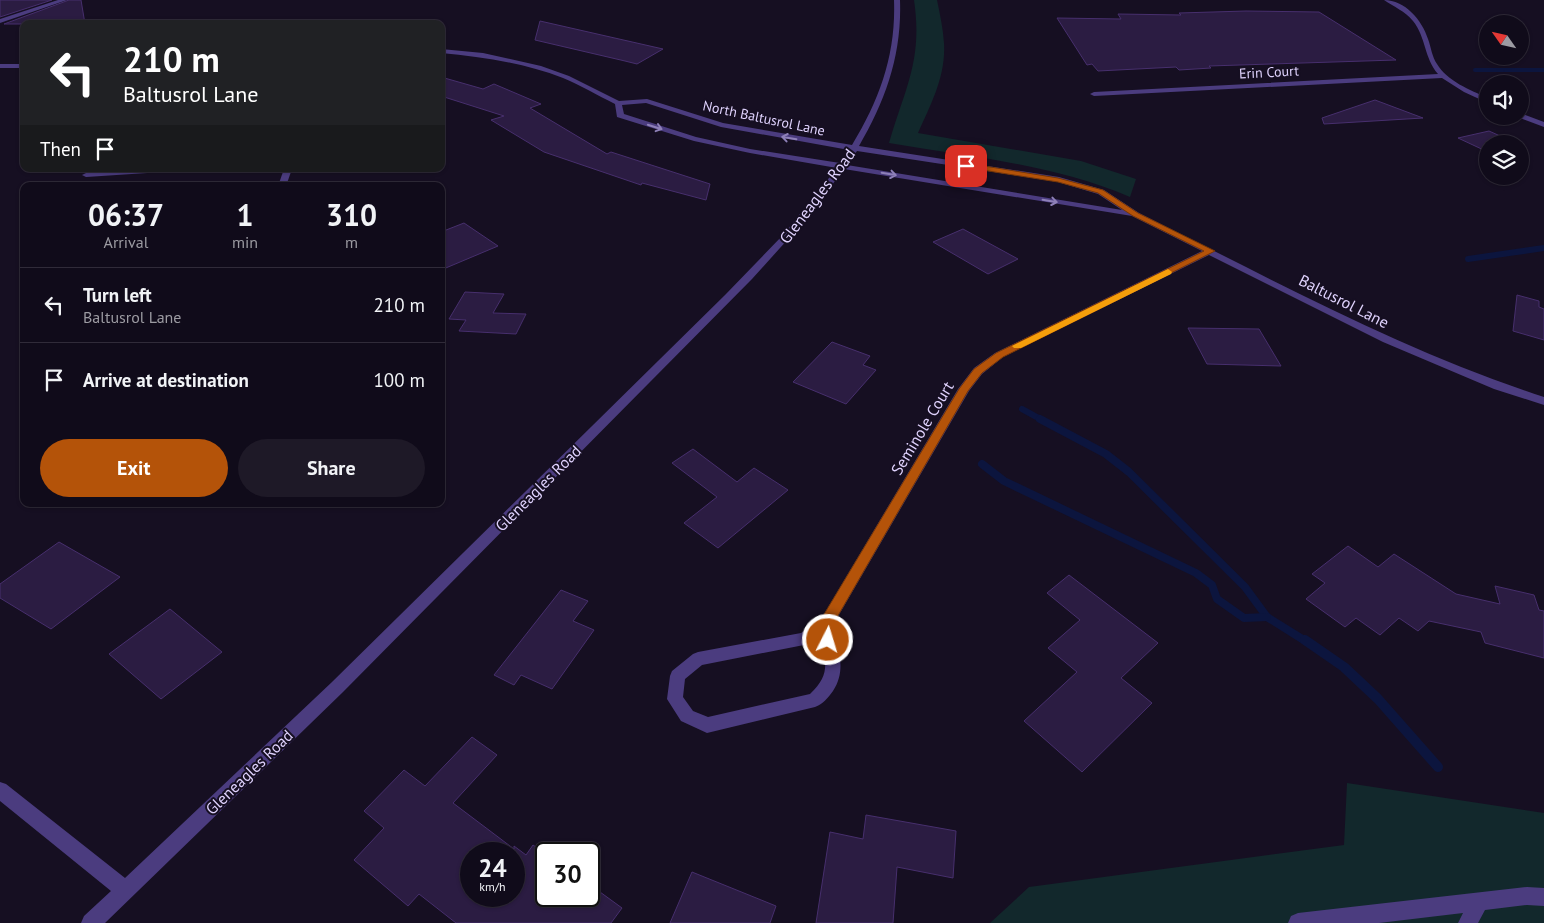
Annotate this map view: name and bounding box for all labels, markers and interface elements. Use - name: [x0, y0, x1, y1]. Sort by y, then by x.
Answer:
- north arrow: [1479, 15, 1529, 65]
- map controls: [1479, 15, 1529, 185]
- text: 210 m: [123, 36, 220, 82]
- icon: left: [40, 40, 105, 105]
- street label: Erin Court: [1239, 61, 1300, 83]
- button: sound: [1479, 75, 1529, 125]
- text: Baltusrol Lane: [123, 80, 258, 108]
- street label: North Baltusrol Lane: [701, 96, 827, 140]
- one-way arrow: [646, 123, 662, 132]
- one-way arrow: [781, 132, 797, 142]
- icon: arrive: [91, 135, 119, 163]
- button: layers: [1479, 135, 1529, 185]
- text: Then: [40, 137, 81, 161]
- street label: Gleneagles Road: [775, 145, 859, 247]
- pin: [945, 145, 987, 187]
- icon: arrive: [952, 152, 980, 180]
- one-way arrow: [881, 169, 897, 179]
- text: 06:37: [88, 195, 164, 234]
- text: 1: [237, 195, 254, 234]
- text: 310: [326, 195, 377, 234]
- one-way arrow: [1041, 196, 1057, 206]
- text: Arrival: [104, 232, 148, 252]
- text: min: [232, 232, 258, 252]
- text: m: [345, 232, 358, 252]
- street label: Baltusrol Lane: [1296, 270, 1392, 332]
- text: Turn left: [83, 283, 152, 307]
- icon: left: [40, 291, 68, 319]
- text: 210 m: [373, 293, 425, 317]
- text: Baltusrol Lane: [83, 307, 181, 327]
- icon: arrive: [40, 366, 68, 394]
- text: Arrive at destination: [83, 368, 249, 392]
- text: 100 m: [373, 368, 425, 392]
- street label: Seminole Court: [886, 377, 958, 478]
- button: Exit: [40, 439, 228, 497]
- button: Share: [238, 439, 425, 497]
- street label: Gleneagles Road: [491, 441, 585, 535]
- position arrow: [801, 613, 853, 665]
- street label: Gleneagles Road: [201, 725, 297, 819]
- speed limit sign: 30: [535, 842, 600, 907]
- text: 24: [478, 852, 507, 884]
- text: km/h: [479, 879, 506, 894]

